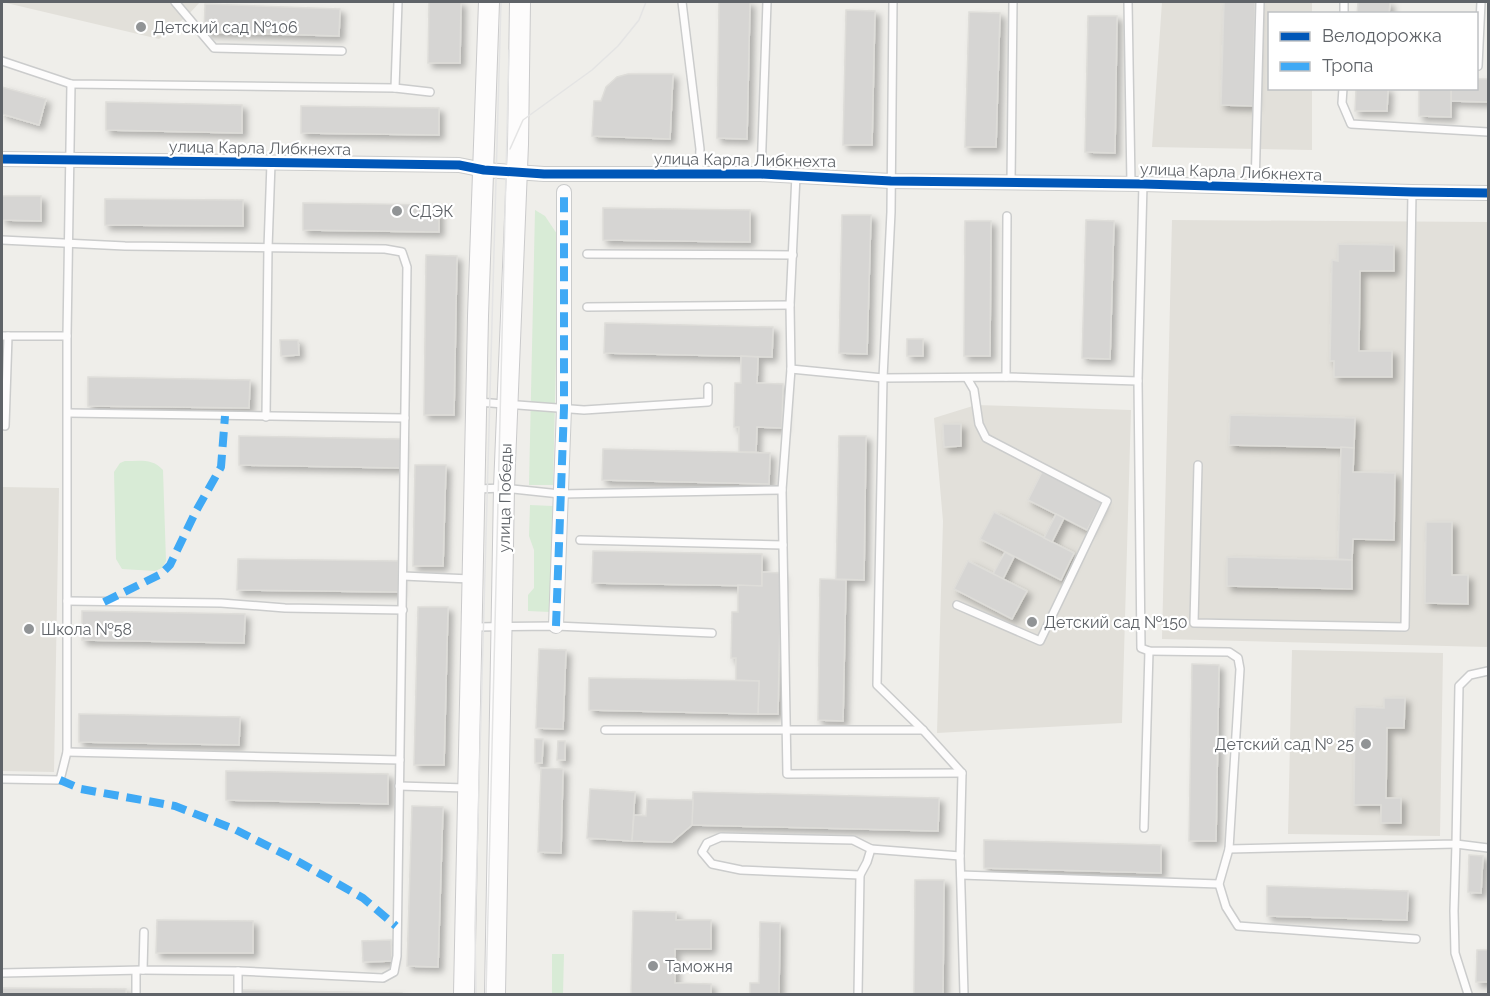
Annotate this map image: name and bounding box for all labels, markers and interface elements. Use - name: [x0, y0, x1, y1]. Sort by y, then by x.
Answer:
- legend: [1268, 12, 1478, 90]
- place label: Детский сад №106: [153, 18, 298, 37]
- marker: Детский сад №106: [134, 20, 148, 34]
- text: Велодорожка: [1322, 25, 1442, 46]
- text: Тропа: [1322, 55, 1373, 76]
- street label: улица Карла Либкнехта: [169, 137, 351, 159]
- street label: улица Карла Либкнехта: [654, 149, 836, 171]
- street label: улица Карла Либкнехта: [1140, 159, 1322, 185]
- place label: СДЭК: [409, 202, 453, 221]
- marker: СДЭК: [390, 204, 404, 218]
- street label: улица Победы: [495, 443, 515, 553]
- place label: Детский сад №150: [1044, 613, 1188, 632]
- marker: Детский сад №150: [1025, 615, 1039, 629]
- place label: Школа №58: [41, 620, 132, 639]
- marker: Школа №58: [22, 622, 36, 636]
- place label: Детский сад № 25: [1215, 735, 1354, 754]
- marker: Детский сад № 25: [1359, 737, 1373, 751]
- place label: Таможня: [665, 957, 733, 976]
- marker: Таможня: [646, 959, 660, 973]

